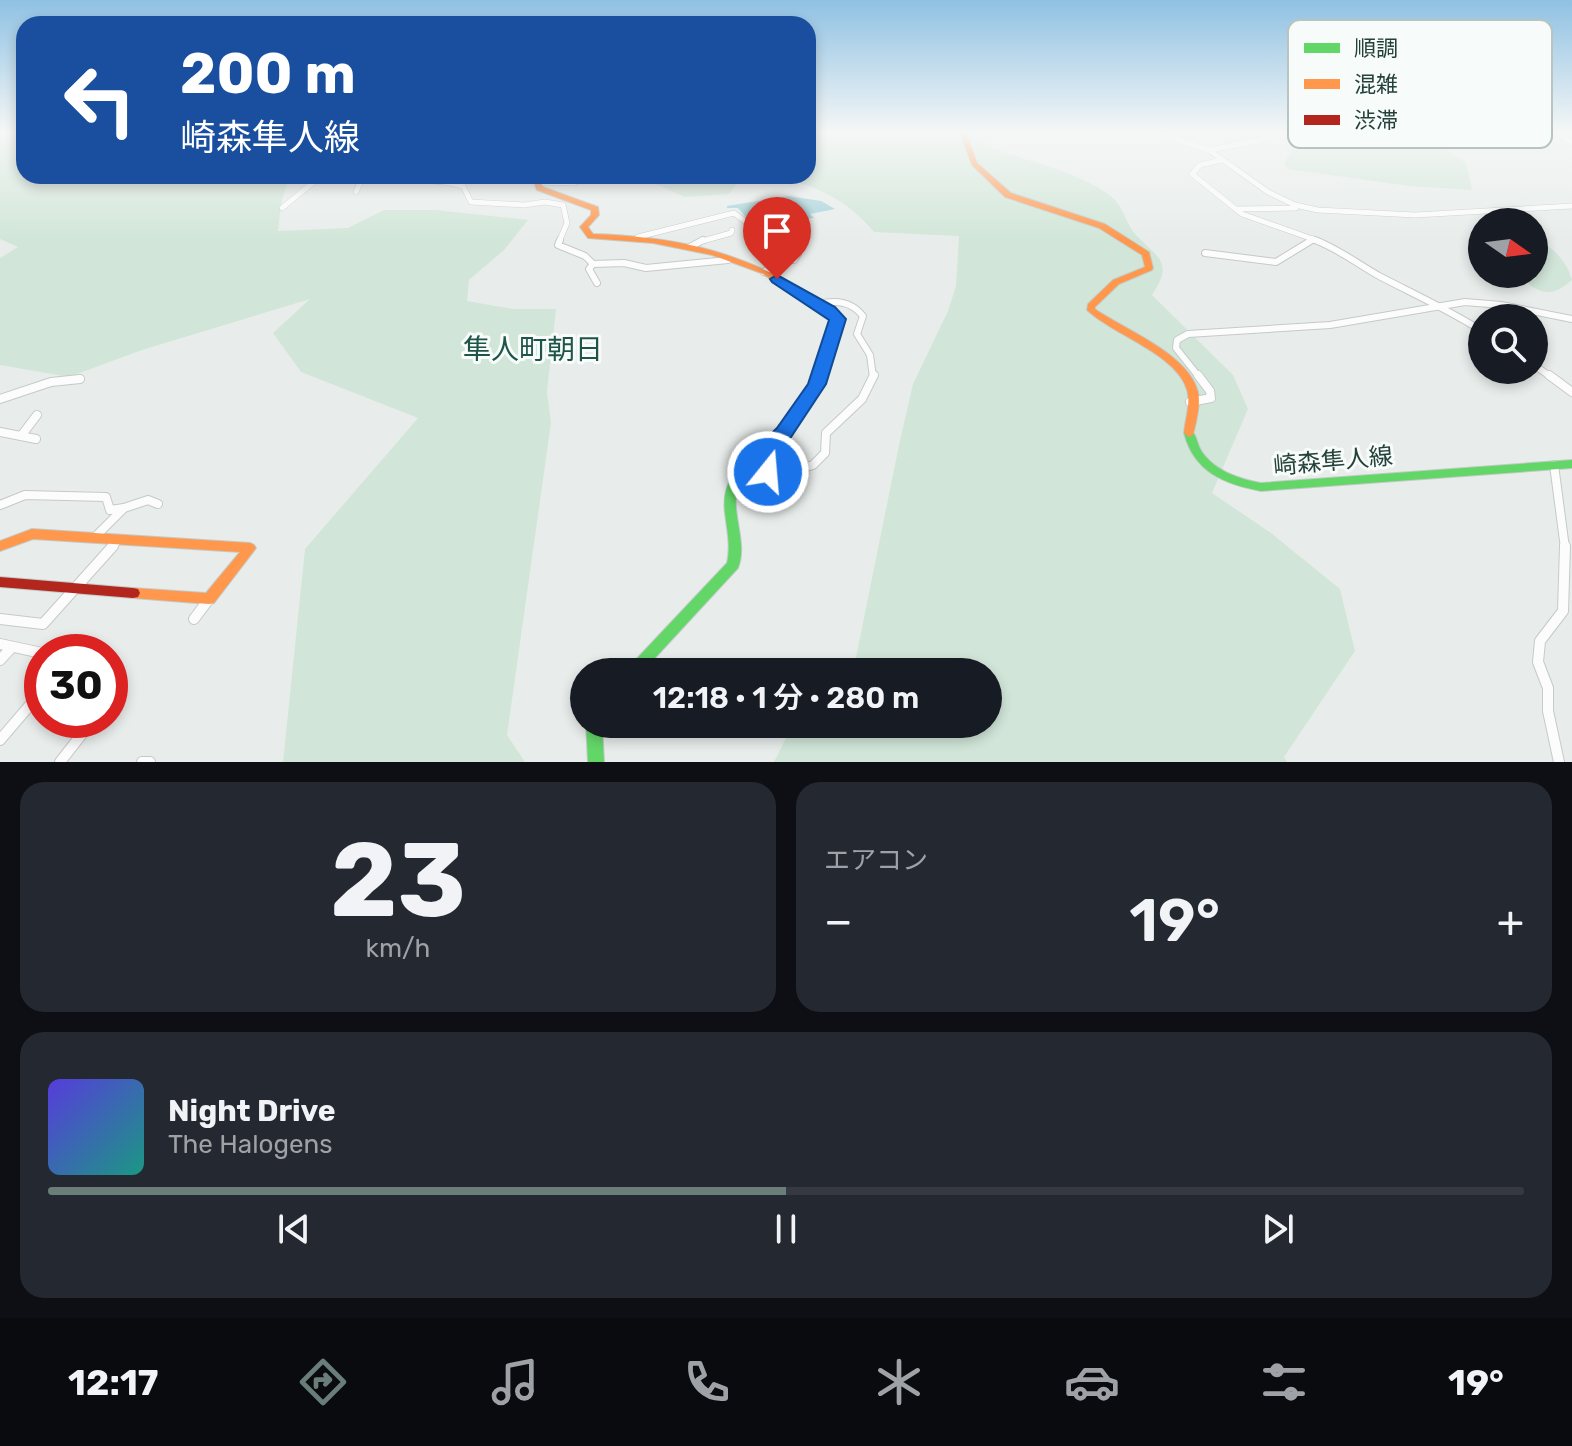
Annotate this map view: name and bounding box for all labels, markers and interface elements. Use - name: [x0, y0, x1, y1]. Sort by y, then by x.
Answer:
- legend: [1288, 20, 1552, 148]
- text: 順調: [1354, 35, 1398, 62]
- text: 200 m: [180, 41, 356, 107]
- icon: left: [48, 48, 152, 152]
- text: 混雑: [1354, 71, 1398, 98]
- text: 渋滞: [1354, 107, 1398, 134]
- text: 崎森隼人線: [180, 116, 360, 159]
- pin: [743, 197, 811, 279]
- north arrow: [1468, 208, 1548, 288]
- map controls: [1468, 208, 1548, 384]
- icon: arrive: [755, 209, 799, 253]
- button: search: [1468, 304, 1548, 384]
- district label: 隼人町朝日: [463, 333, 603, 366]
- position arrow: [726, 430, 810, 514]
- street label: 崎森隼人線: [1272, 442, 1394, 480]
- speed limit sign: 30: [24, 634, 128, 738]
- text: 12:18 · 1 分 · 280 m: [653, 680, 919, 716]
- text: 23: [330, 819, 466, 942]
- text: エアコン: [824, 845, 928, 876]
- text: 19°: [1129, 885, 1220, 956]
- text: −: [824, 895, 853, 947]
- text: +: [1497, 895, 1524, 947]
- text: km/h: [366, 933, 430, 964]
- text: Night Drive: [168, 1093, 336, 1129]
- text: The Halogens: [168, 1129, 333, 1160]
- icon: previous: [272, 1207, 316, 1251]
- icon: pause: [764, 1207, 808, 1251]
- icon: next: [1256, 1207, 1300, 1251]
- icon: directions: [295, 1354, 351, 1410]
- icon: music: [487, 1354, 543, 1410]
- icon: phone: [679, 1354, 735, 1410]
- icon: climate: [871, 1354, 927, 1410]
- icon: car: [1064, 1354, 1120, 1410]
- icon: filters: [1256, 1354, 1312, 1410]
- text: 12:17: [68, 1361, 158, 1404]
- text: 19°: [1448, 1361, 1504, 1404]

